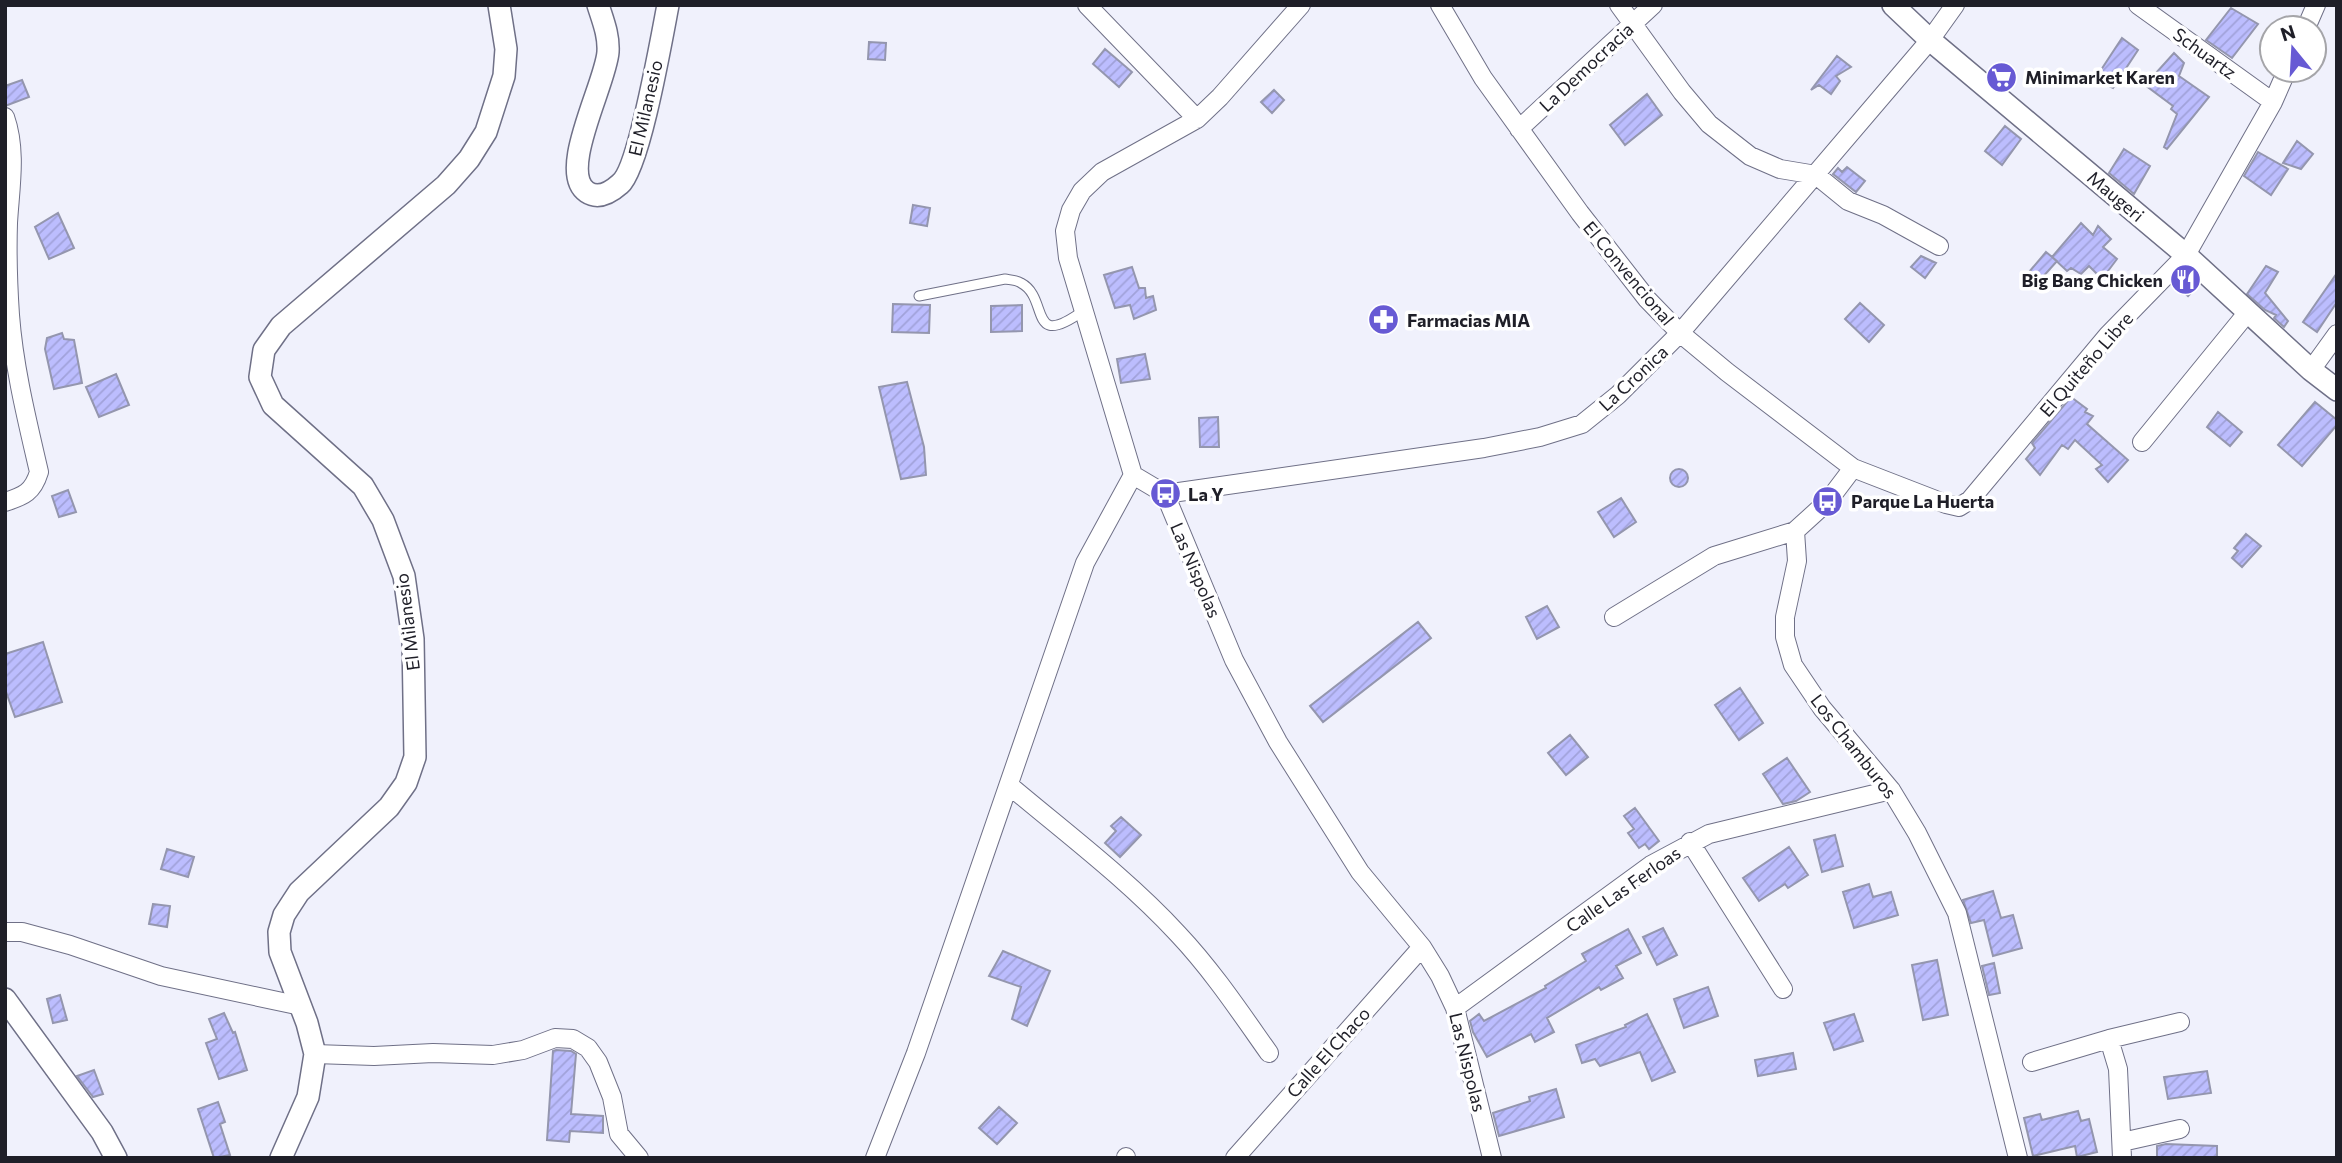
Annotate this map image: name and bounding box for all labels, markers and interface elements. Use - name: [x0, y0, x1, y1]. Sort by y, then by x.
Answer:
- north arrow: [2258, 14, 2328, 84]
- street label: La Democracia: [1534, 18, 1638, 116]
- text: N: [2277, 19, 2298, 45]
- street label: Schuartz: [2169, 23, 2241, 83]
- street label: El Milanesio: [623, 58, 667, 158]
- supermarket icon: Minimarket Karen: [1985, 60, 2019, 94]
- place label: Minimarket Karen: [2025, 66, 2175, 88]
- street label: Maugeri: [2083, 166, 2149, 226]
- street label: El Convencional: [1579, 216, 1679, 330]
- restaurant icon: Big Bang Chicken: [2169, 263, 2203, 297]
- place label: Big Bang Chicken: [2021, 269, 2163, 291]
- pharmacy icon: Farmacias MIA: [1367, 303, 1401, 337]
- street label: El Quiteño Libre: [2035, 307, 2137, 421]
- place label: Farmacias MIA: [1407, 309, 1530, 331]
- street label: La Cronica: [1594, 340, 1672, 416]
- bus stop icon: La Y: [1148, 477, 1182, 511]
- place label: La Y: [1188, 483, 1224, 505]
- bus stop icon: Parque La Huerta: [1811, 484, 1845, 518]
- place label: Parque La Huerta: [1851, 490, 1994, 512]
- street label: Las Nispolas: [1166, 519, 1226, 621]
- street label: El Milanesio: [390, 572, 424, 672]
- street label: Los Chamburos: [1806, 689, 1902, 803]
- street label: Calle Las Ferloas: [1562, 841, 1684, 937]
- street label: Calle El Chaco: [1282, 1002, 1374, 1102]
- street label: Las Nispolas: [1445, 1010, 1491, 1114]

